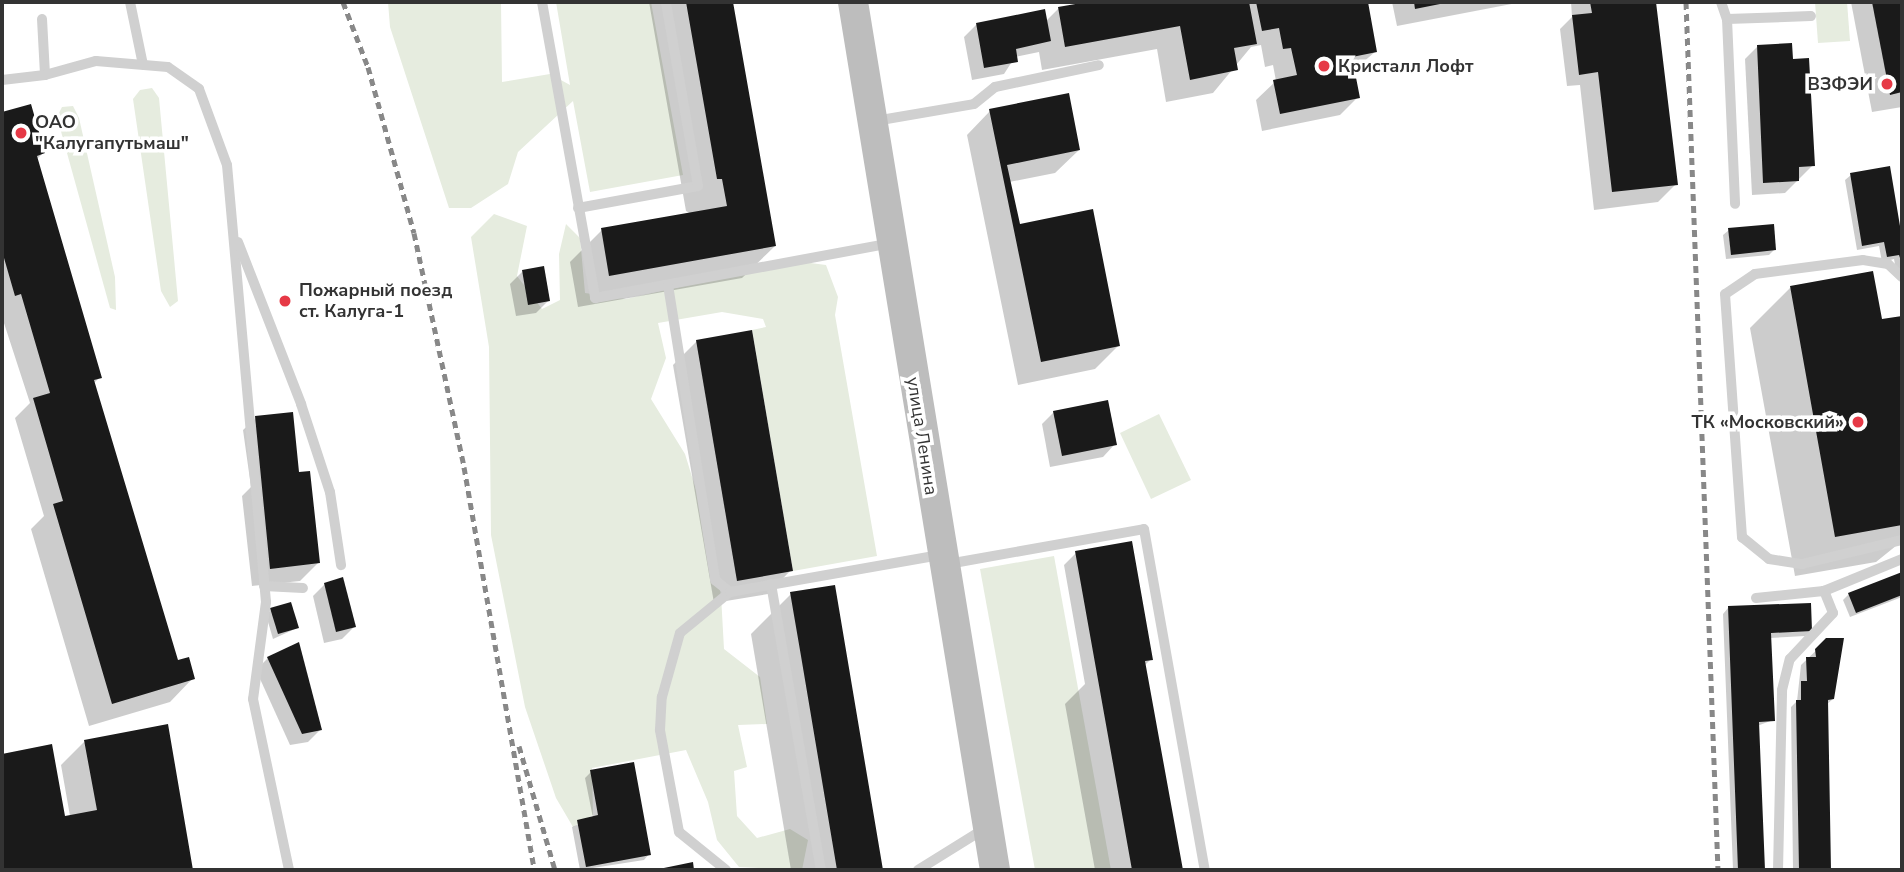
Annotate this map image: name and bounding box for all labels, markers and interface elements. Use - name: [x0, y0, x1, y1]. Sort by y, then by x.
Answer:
- place label: Кристалл Лофт: [1338, 55, 1474, 77]
- marker: Кристалл Лофт: [1316, 58, 1332, 74]
- place label: ВЗФЭИ: [1808, 73, 1873, 95]
- marker: ВЗФЭИ: [1879, 76, 1895, 92]
- place label: ОАО "Калугапутьмаш": [35, 112, 189, 154]
- marker: ОАО "Калугапутьмаш": [13, 125, 29, 141]
- place label: Пожарный поезд ст. Калуга-1: [299, 280, 452, 322]
- marker: Пожарный поезд ст. Калуга-1: [277, 293, 293, 309]
- street label: улица Ленина: [902, 375, 942, 497]
- place label: ТК «Московский»: [1692, 411, 1844, 433]
- marker: ТК «Московский»: [1850, 414, 1866, 430]

